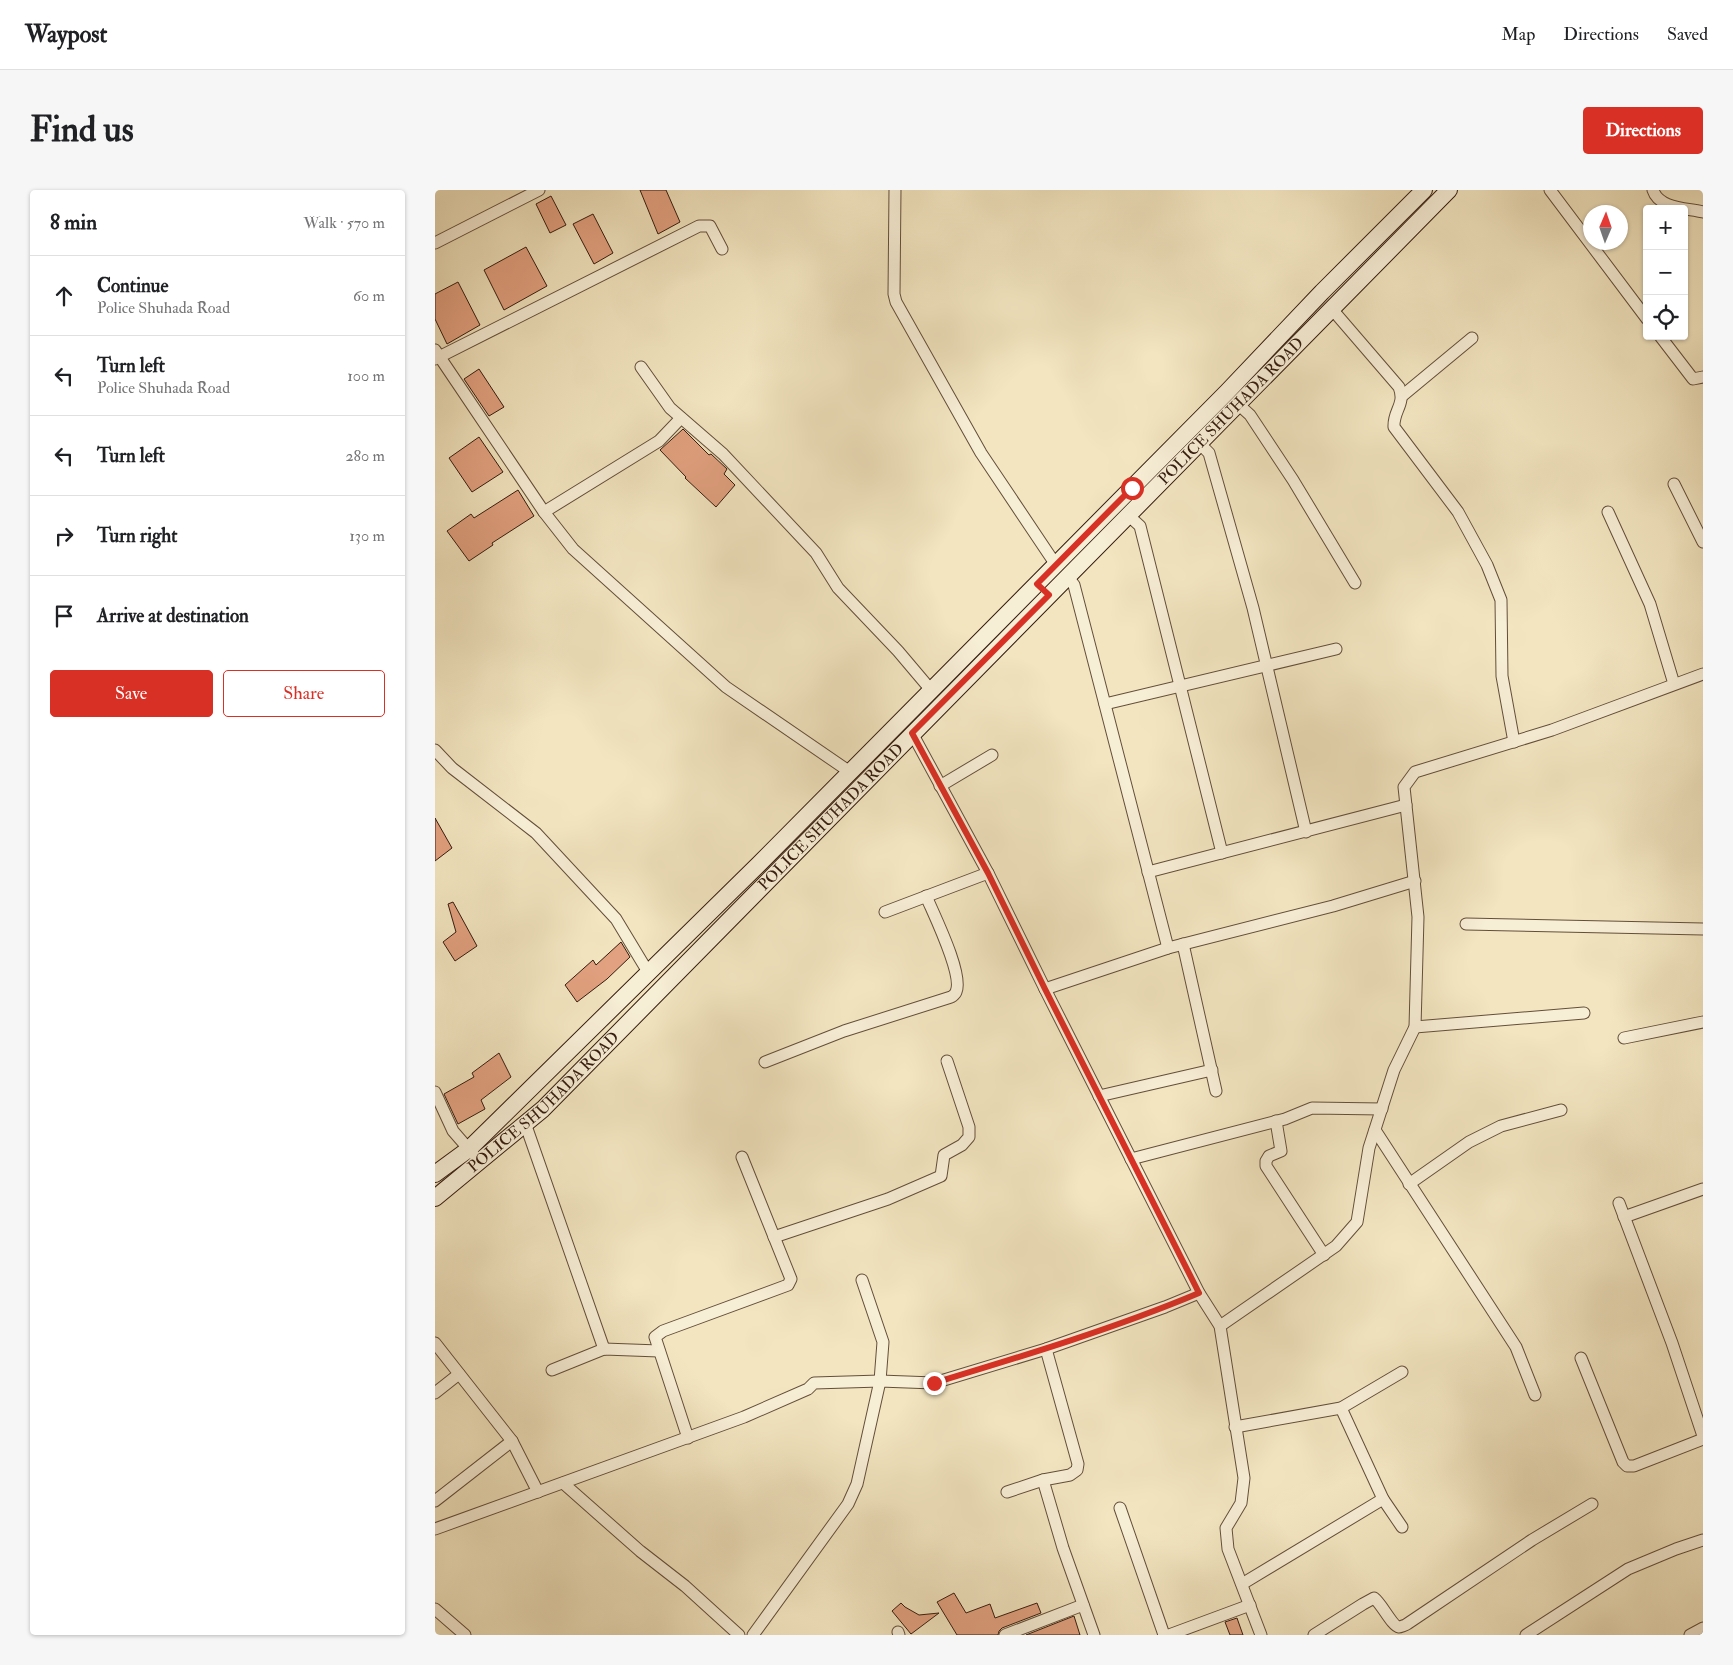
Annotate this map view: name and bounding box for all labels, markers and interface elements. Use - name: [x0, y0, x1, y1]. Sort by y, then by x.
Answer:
- text: Waypost: [25, 19, 107, 50]
- text: Map: [1502, 23, 1535, 46]
- text: Directions: [1563, 23, 1639, 46]
- text: Saved: [1667, 23, 1708, 46]
- button: Directions: [1583, 107, 1703, 154]
- text: Find us: [30, 108, 134, 152]
- north arrow: [1583, 205, 1628, 250]
- map controls: [1643, 205, 1688, 340]
- button: +: [1643, 205, 1688, 250]
- text: 8 min: [50, 209, 97, 236]
- text: Walk · 570 m: [304, 213, 385, 233]
- button: −: [1643, 250, 1688, 295]
- text: Continue: [97, 274, 168, 298]
- icon: ahead: [50, 282, 78, 310]
- text: 60 m: [353, 286, 385, 306]
- button: locate: [1643, 295, 1688, 340]
- text: Police Shuhada Road: [97, 298, 230, 318]
- street label: POLICE SHUHADA ROAD: [1154, 333, 1308, 489]
- text: Turn left: [97, 354, 165, 378]
- icon: left: [50, 362, 78, 390]
- text: 100 m: [347, 366, 385, 386]
- text: Police Shuhada Road: [97, 378, 230, 398]
- icon: left: [50, 442, 78, 470]
- text: Turn left: [97, 444, 165, 468]
- text: 280 m: [345, 446, 385, 466]
- route start: [1121, 477, 1144, 500]
- icon: right: [50, 522, 78, 550]
- text: Turn right: [97, 524, 177, 548]
- text: 130 m: [349, 526, 385, 546]
- icon: arrive: [50, 602, 78, 630]
- text: Arrive at destination: [97, 604, 249, 628]
- button: Save: [50, 670, 213, 717]
- button: Share: [223, 670, 385, 717]
- street label: POLICE SHUHADA ROAD: [754, 739, 908, 895]
- street label: POLICE SHUHADA ROAD: [464, 1028, 624, 1177]
- route end: [923, 1372, 946, 1395]

